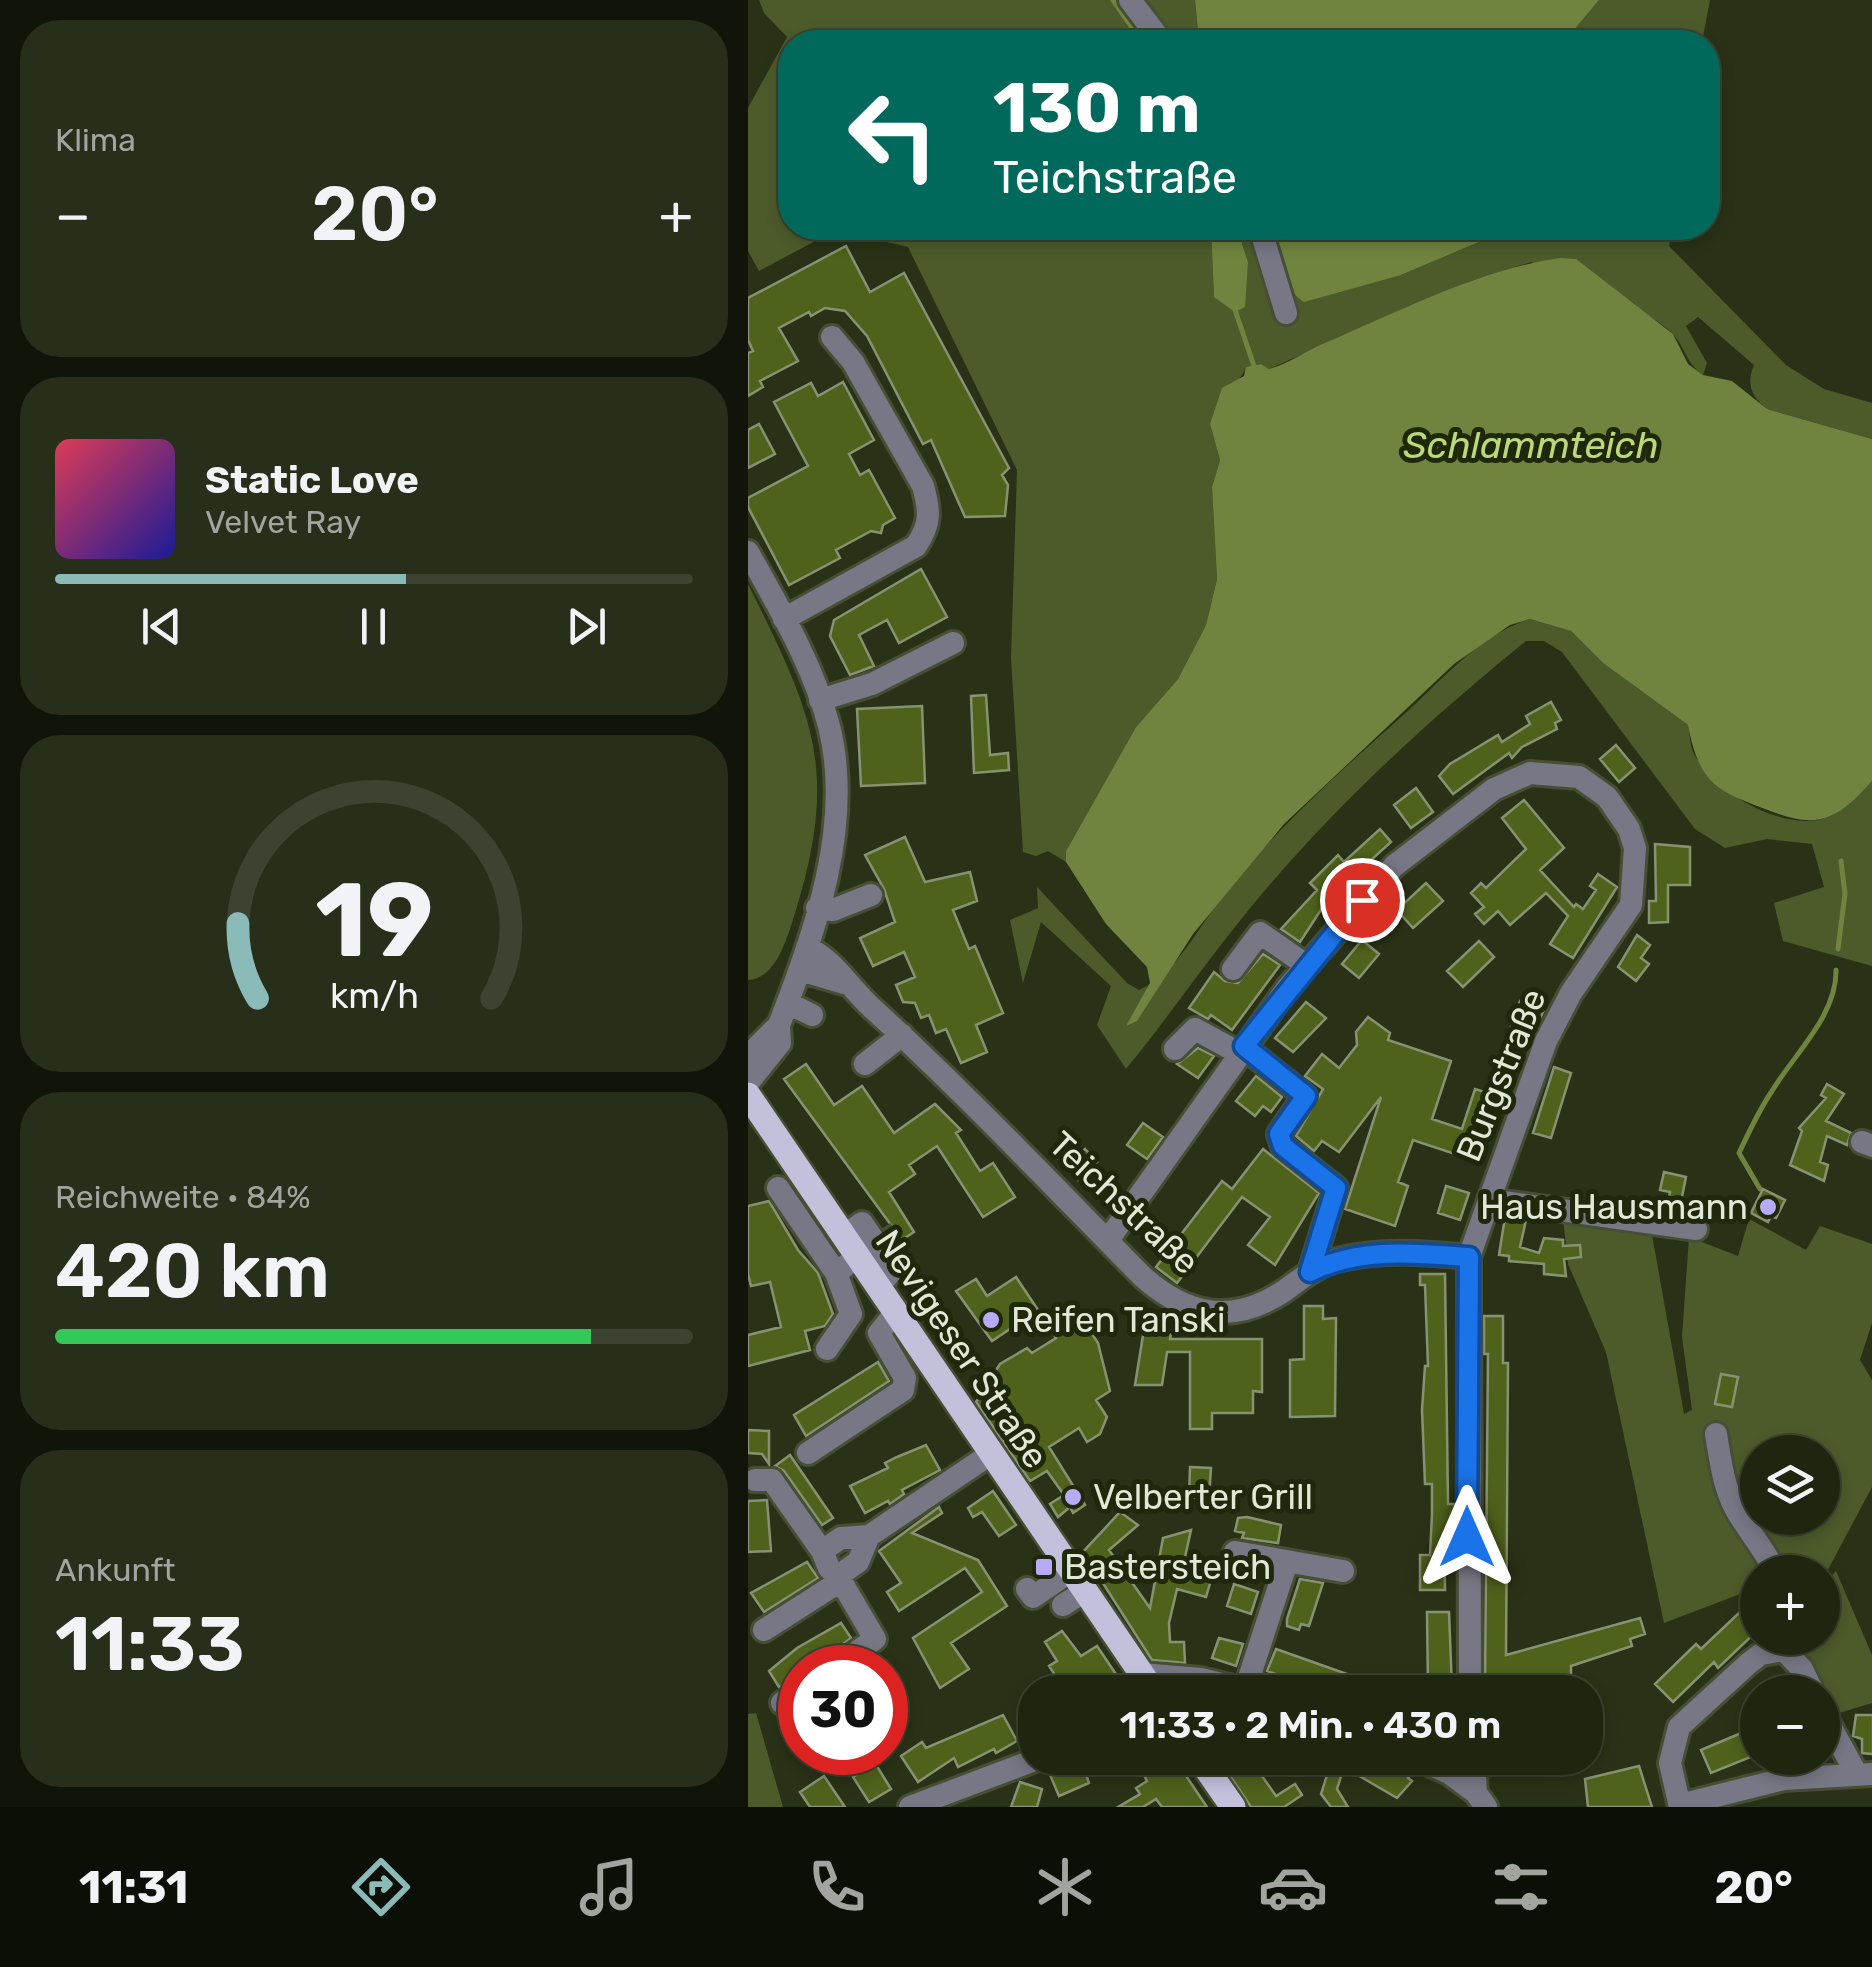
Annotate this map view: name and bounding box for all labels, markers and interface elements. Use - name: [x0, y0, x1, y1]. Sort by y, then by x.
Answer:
- text: 130 m: [993, 67, 1201, 150]
- icon: left: [828, 70, 958, 200]
- text: Klima: [55, 121, 136, 159]
- text: Teichstraße: [993, 151, 1237, 204]
- text: 20°: [311, 170, 439, 259]
- text: −: [55, 183, 91, 248]
- text: +: [659, 183, 693, 248]
- water label: Schlammteich: [1403, 422, 1659, 468]
- text: Static Love: [205, 457, 419, 503]
- text: Velvet Ray: [205, 503, 361, 541]
- icon: previous: [134, 599, 189, 654]
- icon: pause: [346, 599, 401, 654]
- icon: next: [559, 599, 614, 654]
- pin: [1320, 858, 1405, 943]
- text: 19: [315, 859, 433, 982]
- icon: arrive: [1335, 873, 1390, 928]
- text: km/h: [329, 975, 419, 1017]
- street label: Burgstraße: [1447, 983, 1555, 1167]
- street label: Teichstraße: [1040, 1123, 1208, 1283]
- text: Reichweite · 84%: [55, 1178, 311, 1216]
- place label: Haus Hausmann: [1480, 1186, 1748, 1228]
- marker: Haus Hausmann: [1757, 1196, 1779, 1218]
- street label: Nevigeser Straße: [867, 1222, 1057, 1476]
- text: 420 km: [55, 1227, 330, 1316]
- place label: Reifen Tanski: [1011, 1299, 1225, 1341]
- marker: Reifen Tanski: [980, 1309, 1002, 1331]
- map controls: [1740, 1435, 1840, 1775]
- button: layers: [1740, 1435, 1840, 1535]
- place label: Velberter Grill: [1093, 1476, 1313, 1518]
- position arrow: [1415, 1485, 1519, 1589]
- marker: Velberter Grill: [1062, 1486, 1084, 1508]
- place label: Bastersteich: [1064, 1546, 1271, 1588]
- text: Ankunft: [55, 1551, 176, 1589]
- button: +: [1740, 1555, 1840, 1655]
- marker: Bastersteich: [1033, 1556, 1055, 1578]
- text: 11:33: [55, 1600, 245, 1689]
- speed limit sign: 30: [778, 1645, 908, 1775]
- button: −: [1740, 1675, 1840, 1775]
- text: 11:33 · 2 Min. · 430 m: [1120, 1702, 1501, 1748]
- icon: directions: [346, 1852, 416, 1922]
- icon: music: [574, 1852, 644, 1922]
- icon: phone: [802, 1852, 872, 1922]
- icon: climate: [1030, 1852, 1100, 1922]
- icon: car: [1258, 1852, 1328, 1922]
- icon: filters: [1486, 1852, 1556, 1922]
- text: 11:31: [79, 1861, 188, 1914]
- text: 20°: [1715, 1861, 1793, 1914]

